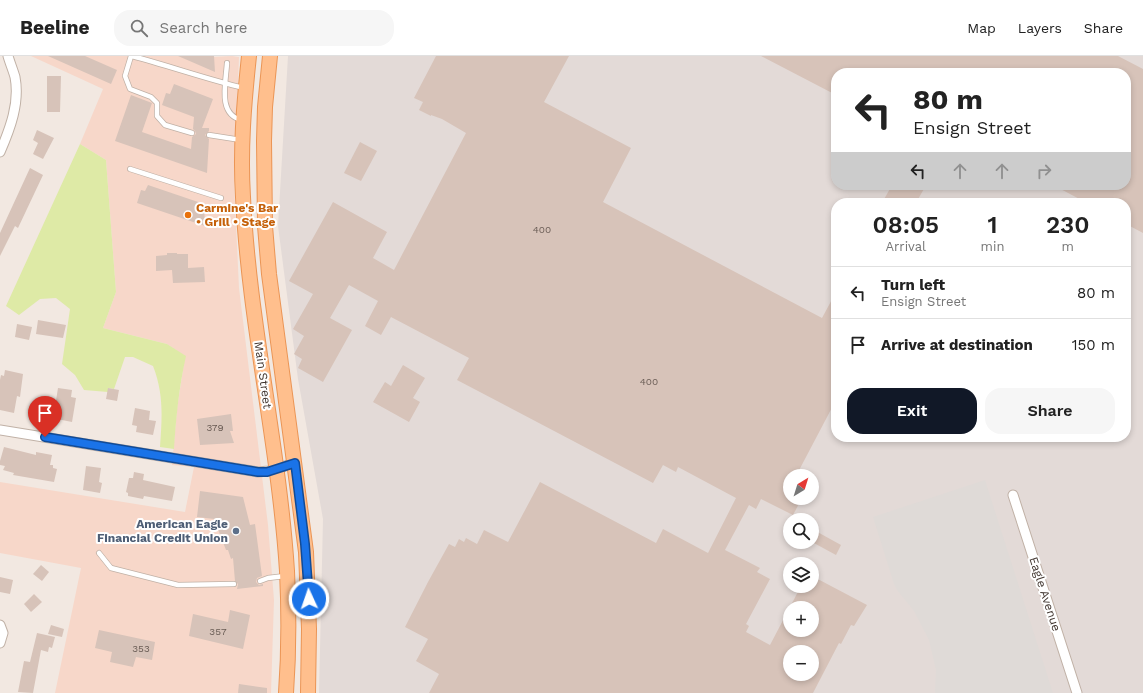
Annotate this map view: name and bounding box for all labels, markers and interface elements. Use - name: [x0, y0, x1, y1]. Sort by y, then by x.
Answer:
- search box: [114, 10, 394, 46]
- text: Beeline: [20, 16, 90, 39]
- icon: search: [128, 17, 150, 39]
- text: Search here: [160, 19, 247, 37]
- text: Map: [967, 20, 996, 36]
- text: Layers: [1018, 20, 1062, 36]
- text: Share: [1084, 20, 1123, 36]
- text: 80 m: [913, 83, 983, 116]
- icon: left: [847, 84, 899, 136]
- text: Ensign Street: [913, 117, 1031, 138]
- icon: left: [907, 160, 929, 182]
- icon: ahead: [949, 160, 971, 182]
- icon: ahead: [991, 160, 1013, 182]
- icon: right: [1033, 160, 1055, 182]
- place label: Carmine's Bar • Grill • Stage: [196, 201, 279, 229]
- marker: Carmine's Bar • Grill • Stage: [183, 210, 193, 220]
- text: 08:05: [872, 211, 939, 239]
- text: 1: [987, 211, 997, 239]
- text: 230: [1046, 211, 1090, 239]
- house number: 400: [533, 224, 551, 235]
- text: Arrival: [885, 239, 926, 254]
- text: min: [981, 239, 1004, 254]
- text: m: [1062, 239, 1074, 254]
- text: Turn left: [881, 276, 945, 294]
- icon: left: [847, 282, 869, 304]
- text: 80 m: [1077, 284, 1115, 302]
- text: Ensign Street: [881, 294, 966, 309]
- icon: arrive: [847, 334, 869, 356]
- text: Arrive at destination: [881, 336, 1033, 354]
- text: 150 m: [1072, 336, 1115, 354]
- street label: Main Street: [251, 340, 275, 410]
- house number: 400: [640, 376, 658, 387]
- button: Exit: [847, 388, 977, 434]
- button: Share: [985, 388, 1115, 434]
- pin: [28, 396, 62, 437]
- icon: arrive: [34, 402, 56, 424]
- house number: 379: [206, 422, 224, 433]
- north arrow: [783, 469, 819, 505]
- map controls: [783, 469, 819, 681]
- button: search: [783, 513, 819, 549]
- place label: American Eagle Financial Credit Union: [97, 517, 228, 545]
- marker: American Eagle Financial Credit Union: [231, 526, 241, 536]
- street label: Eagle Avenue: [1026, 555, 1064, 633]
- button: layers: [783, 557, 819, 593]
- position arrow: [288, 578, 330, 620]
- button: +: [783, 601, 819, 637]
- house number: 357: [209, 626, 227, 637]
- house number: 353: [132, 643, 150, 654]
- button: −: [783, 645, 819, 681]

